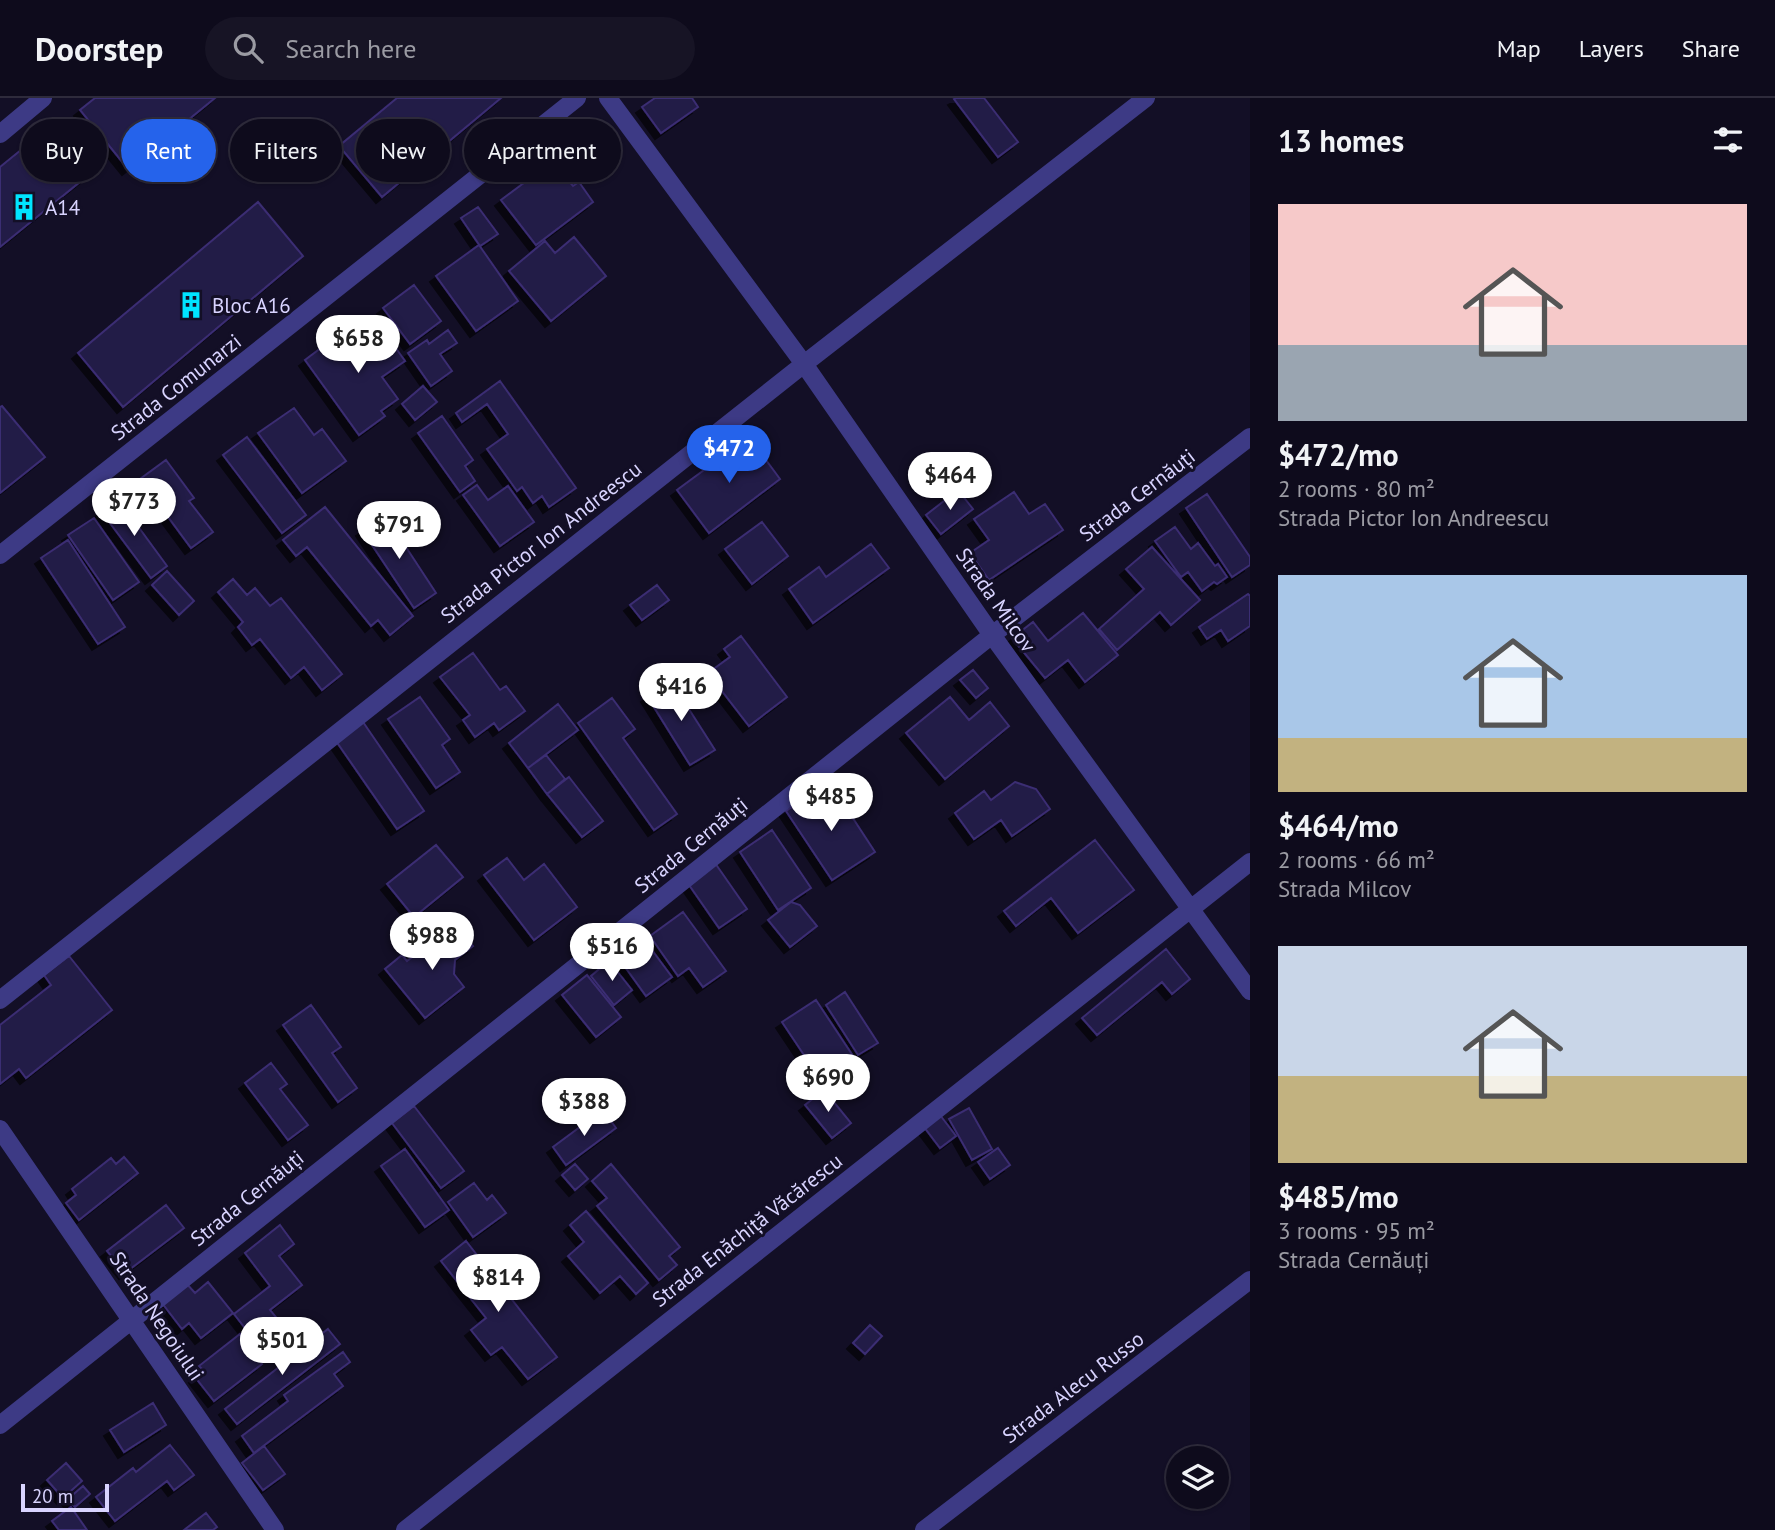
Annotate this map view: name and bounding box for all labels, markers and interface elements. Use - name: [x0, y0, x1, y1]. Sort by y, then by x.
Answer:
- search box: [205, 17, 695, 80]
- text: Doorstep: [35, 27, 163, 70]
- icon: search: [229, 29, 267, 67]
- text: Search here: [285, 32, 416, 65]
- text: Map: [1497, 33, 1541, 64]
- text: Layers: [1579, 33, 1644, 64]
- text: Share: [1682, 33, 1740, 64]
- chip: Buy: [21, 119, 107, 182]
- chip: Rent: [121, 119, 216, 182]
- chip: Filters: [230, 119, 342, 182]
- chip: New: [356, 119, 450, 182]
- chip: Apartment: [464, 119, 621, 182]
- text: 13 homes: [1278, 121, 1404, 160]
- icon: filters: [1709, 121, 1747, 159]
- building icon: A14: [9, 192, 39, 222]
- place label: A14: [45, 194, 80, 221]
- icon: home: [1450, 249, 1576, 375]
- building icon: Bloc A16: [176, 290, 206, 320]
- place label: Bloc A16: [212, 292, 291, 319]
- pin: $658: [317, 316, 399, 375]
- text: $658: [332, 323, 384, 352]
- street label: Strada Comunarzi: [105, 328, 247, 446]
- pin: $472: [688, 426, 770, 485]
- text: $472: [703, 433, 755, 462]
- text: $472/mo: [1278, 435, 1399, 474]
- street label: Strada Cernăuți: [1074, 443, 1200, 547]
- pin: $464: [909, 452, 991, 512]
- street label: Strada Pictor Ion Andreescu: [435, 455, 647, 629]
- text: $464: [924, 460, 976, 489]
- text: 2 rooms · 80 m²: [1278, 474, 1435, 503]
- pin: $773: [93, 478, 175, 538]
- text: $773: [108, 486, 160, 515]
- pin: $791: [358, 502, 440, 561]
- text: Strada Pictor Ion Andreescu: [1278, 503, 1549, 532]
- text: $791: [373, 509, 425, 538]
- street label: Strada Milcov: [950, 542, 1042, 658]
- icon: home: [1450, 620, 1576, 746]
- pin: $416: [640, 664, 722, 723]
- text: $416: [655, 671, 707, 700]
- pin: $485: [790, 774, 872, 833]
- text: $485: [805, 781, 857, 810]
- street label: Strada Cernăuți: [629, 791, 753, 899]
- text: $464/mo: [1278, 806, 1399, 845]
- text: 2 rooms · 66 m²: [1278, 845, 1435, 874]
- text: Strada Milcov: [1278, 874, 1411, 903]
- pin: $988: [391, 912, 473, 972]
- text: $988: [406, 920, 458, 949]
- pin: $516: [571, 924, 653, 983]
- text: $516: [586, 931, 638, 960]
- icon: home: [1450, 991, 1576, 1117]
- pin: $690: [787, 1054, 869, 1114]
- text: $690: [802, 1062, 854, 1091]
- pin: $388: [543, 1079, 625, 1138]
- text: $388: [558, 1086, 610, 1115]
- street label: Strada Cernăuți: [185, 1144, 309, 1252]
- street label: Strada Enăchiță Văcărescu: [646, 1147, 848, 1313]
- text: $485/mo: [1278, 1177, 1399, 1216]
- text: 3 rooms · 95 m²: [1278, 1216, 1435, 1245]
- text: Strada Cernăuți: [1278, 1245, 1429, 1274]
- street label: Strada Negoiului: [104, 1246, 210, 1386]
- pin: $814: [457, 1254, 539, 1314]
- text: $814: [472, 1262, 524, 1291]
- pin: $501: [241, 1318, 323, 1377]
- text: $501: [256, 1325, 308, 1354]
- street label: Strada Alecu Russo: [997, 1325, 1149, 1449]
- map controls: [1166, 1446, 1229, 1509]
- button: layers: [1166, 1446, 1229, 1509]
- scale bar: [21, 1481, 108, 1513]
- text: 20 m: [32, 1484, 73, 1508]

